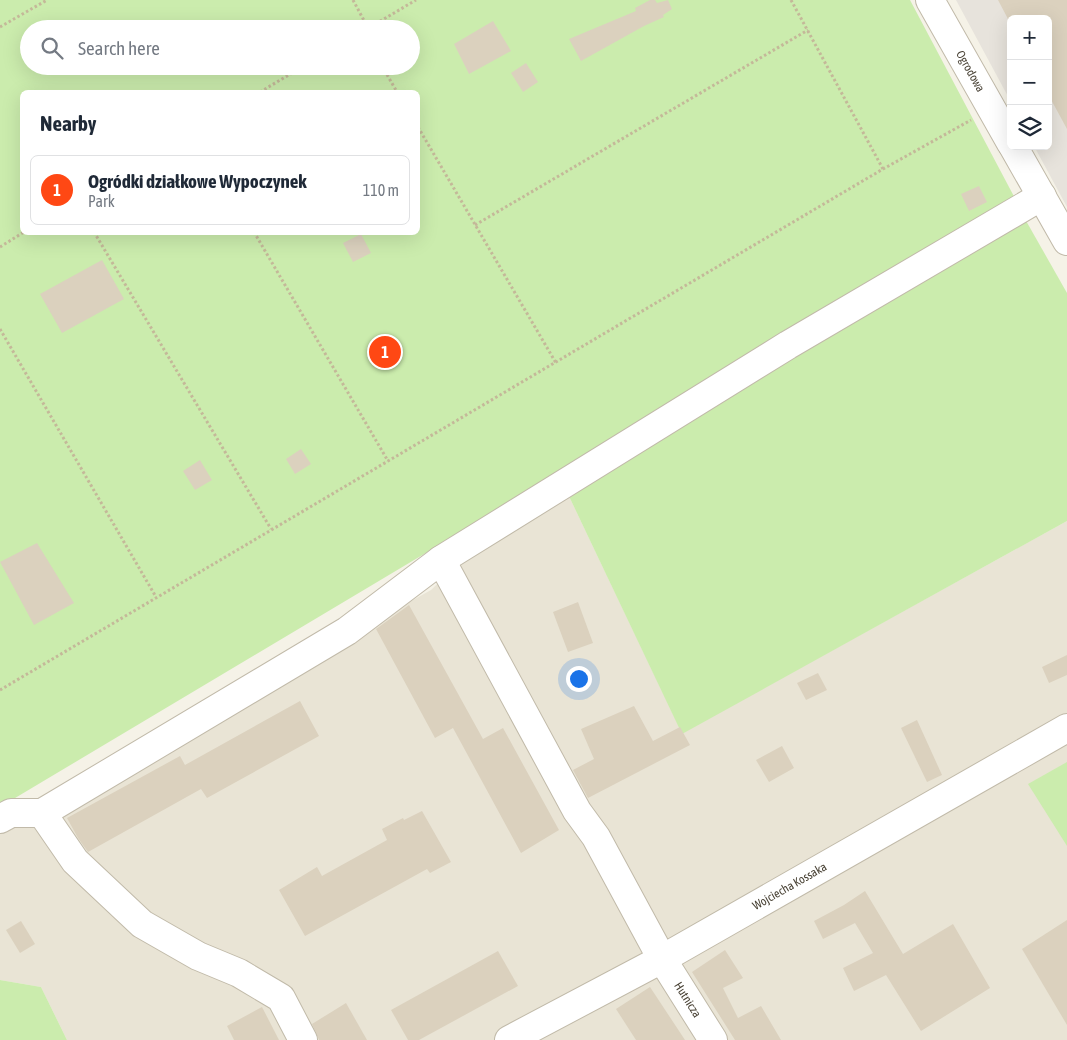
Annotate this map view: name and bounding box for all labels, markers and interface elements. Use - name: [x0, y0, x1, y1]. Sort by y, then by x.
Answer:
- map controls: [1007, 15, 1052, 150]
- button: +: [1007, 15, 1052, 60]
- search box: [20, 20, 420, 75]
- icon: search: [38, 34, 66, 62]
- text: Search here: [78, 37, 160, 59]
- street label: Ogrodowa: [953, 48, 988, 94]
- button: −: [1007, 60, 1052, 105]
- button: layers: [1007, 105, 1052, 150]
- text: Nearby: [40, 111, 96, 135]
- text: Ogródki działkowe Wypoczynek: [88, 170, 307, 192]
- text: 1: [53, 181, 61, 199]
- text: 110 m: [363, 181, 399, 199]
- text: Park: [88, 192, 115, 210]
- pin: 1: [369, 333, 401, 371]
- your location: [566, 666, 592, 692]
- street label: Wojciecha Kossaka: [750, 860, 829, 913]
- street label: Hutnicza: [671, 979, 704, 1020]

